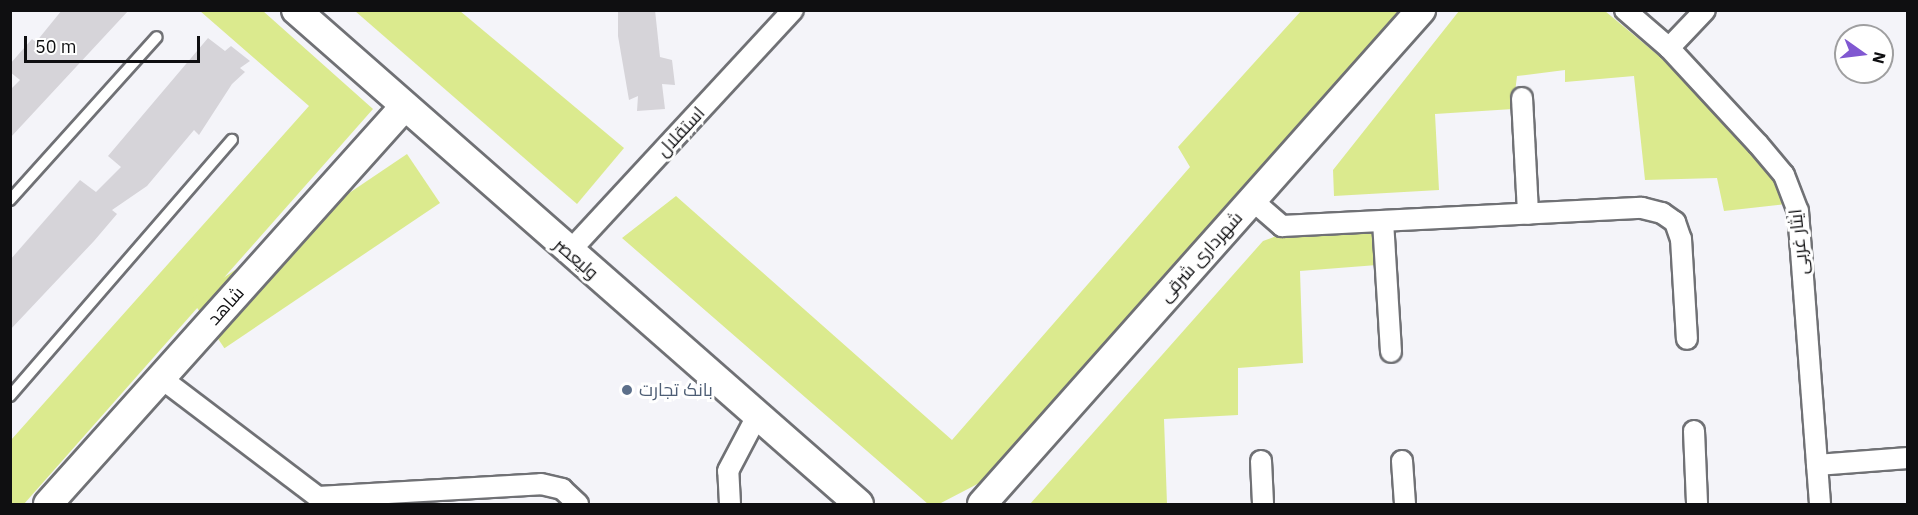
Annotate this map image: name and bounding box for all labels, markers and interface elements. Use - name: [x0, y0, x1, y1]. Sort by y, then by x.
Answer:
- scale bar: [27, 24, 202, 62]
- north arrow: [1834, 24, 1894, 84]
- text: 50 m: [35, 35, 77, 58]
- text: N: [1868, 50, 1891, 66]
- street label: استقلال: [652, 102, 710, 162]
- street label: شهرداری شرقی: [1155, 207, 1247, 307]
- street label: ایثار غربی: [1785, 208, 1813, 276]
- street label: ولیعصر: [549, 234, 603, 284]
- street label: شاهد: [203, 282, 249, 330]
- place label: بانک تجارت: [639, 379, 713, 401]
- marker: بانک تجارت: [620, 383, 634, 397]

